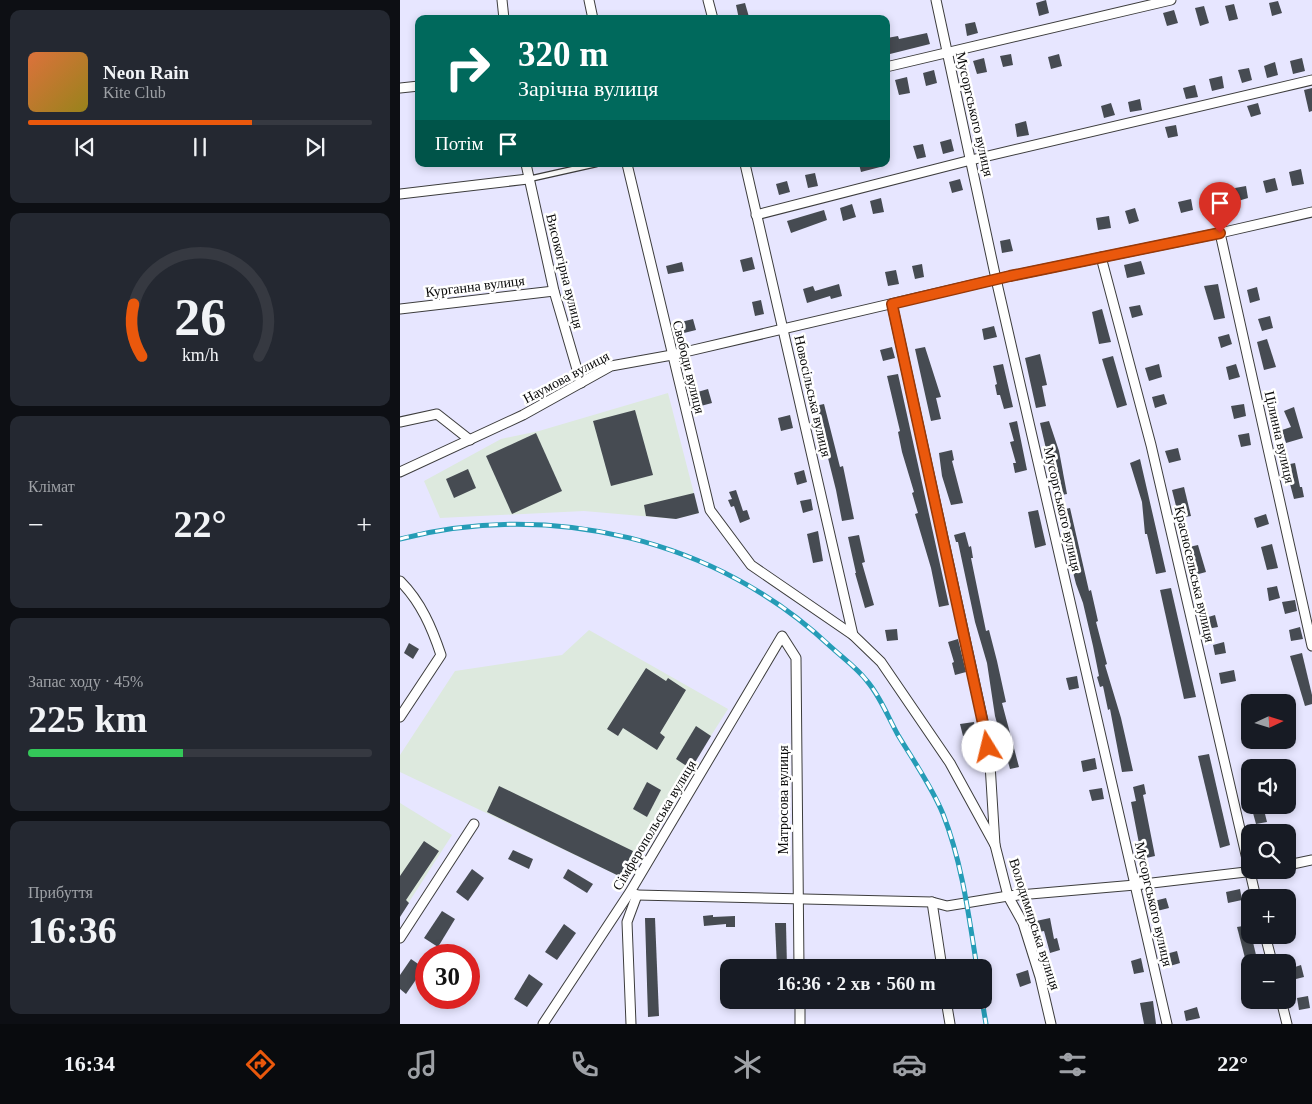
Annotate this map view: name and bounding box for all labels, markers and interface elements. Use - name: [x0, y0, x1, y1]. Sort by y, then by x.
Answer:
- icon: right: [435, 35, 500, 100]
- text: 320 m: [518, 35, 608, 74]
- street label: Мусоргського вулиця: [953, 50, 996, 178]
- text: Neon Rain: [103, 62, 189, 83]
- text: Зарічна вулиця: [518, 76, 658, 101]
- text: Kite Club: [103, 84, 166, 101]
- icon: arrive: [494, 130, 522, 158]
- icon: previous: [71, 133, 99, 161]
- icon: pause: [186, 133, 214, 161]
- icon: next: [301, 133, 329, 161]
- text: Потім: [435, 133, 484, 154]
- pin: [1199, 182, 1241, 233]
- icon: arrive: [1206, 189, 1234, 217]
- street label: Високогірна вулиця: [543, 212, 586, 331]
- street label: Курганна вулиця: [425, 273, 526, 300]
- text: 26: [174, 289, 226, 346]
- street label: Свободи вулиця: [670, 319, 707, 416]
- street label: Новосільська вулиця: [791, 334, 834, 459]
- text: km/h: [182, 345, 218, 365]
- street label: Наумова вулиця: [521, 348, 612, 406]
- street label: Цілинна вулиця: [1262, 390, 1298, 485]
- street label: Мусоргського вулиця: [1041, 445, 1084, 573]
- text: Клімат: [28, 478, 75, 495]
- text: 22°: [173, 503, 227, 545]
- street label: Красносельська вулиця: [1172, 505, 1218, 644]
- text: −: [28, 509, 44, 540]
- text: +: [356, 509, 372, 540]
- text: Запас ходу · 45%: [28, 673, 143, 690]
- north arrow: [1241, 694, 1296, 749]
- map controls: [1241, 694, 1296, 1009]
- text: 225 km: [28, 698, 147, 740]
- position arrow: [961, 720, 1013, 772]
- street label: Матросова вулиця: [776, 745, 791, 855]
- street label: Сімферопольська вулиця: [610, 757, 699, 893]
- button: sound: [1241, 759, 1296, 814]
- button: search: [1241, 824, 1296, 879]
- street label: Мусоргського вулиця: [1132, 840, 1175, 968]
- street label: Володимирська вулиця: [1006, 856, 1063, 992]
- text: Прибуття: [28, 884, 93, 901]
- button: +: [1241, 889, 1296, 944]
- text: 16:36: [28, 909, 117, 951]
- speed limit sign: 30: [415, 944, 480, 1009]
- button: −: [1241, 954, 1296, 1009]
- text: 16:36 · 2 хв · 560 m: [776, 973, 936, 994]
- icon: directions: [243, 1047, 278, 1082]
- icon: music: [405, 1047, 440, 1082]
- icon: phone: [567, 1047, 602, 1082]
- icon: climate: [730, 1047, 765, 1082]
- icon: car: [892, 1047, 927, 1082]
- icon: filters: [1055, 1047, 1090, 1082]
- text: 16:34: [64, 1051, 115, 1076]
- text: 22°: [1217, 1051, 1248, 1076]

